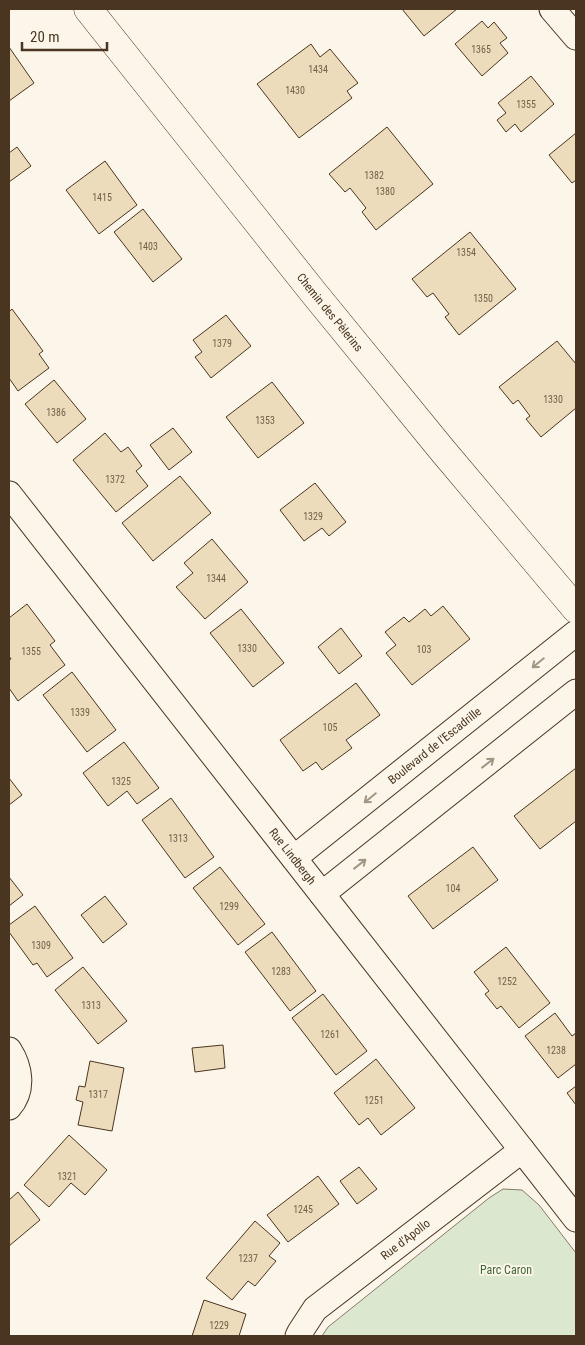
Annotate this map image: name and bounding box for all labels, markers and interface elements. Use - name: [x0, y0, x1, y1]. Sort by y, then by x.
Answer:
- scale bar: [22, 20, 108, 52]
- text: 20 m: [30, 28, 60, 46]
- house number: 1365: [471, 44, 491, 55]
- house number: 1434: [308, 64, 328, 75]
- house number: 1430: [285, 85, 305, 96]
- house number: 1355: [516, 99, 536, 110]
- house number: 1382: [364, 170, 384, 181]
- house number: 1380: [375, 186, 395, 197]
- house number: 1415: [92, 192, 112, 203]
- house number: 1403: [138, 241, 158, 252]
- house number: 1354: [456, 247, 476, 258]
- street label: Chemin des Pèlerins: [294, 270, 366, 354]
- house number: 1350: [473, 293, 493, 304]
- house number: 1379: [212, 338, 232, 349]
- house number: 1330: [543, 394, 563, 405]
- house number: 1386: [46, 407, 66, 418]
- house number: 1353: [255, 415, 275, 426]
- house number: 1372: [105, 474, 125, 485]
- house number: 1329: [303, 511, 323, 522]
- house number: 1344: [206, 573, 226, 584]
- house number: 1330: [237, 643, 257, 654]
- house number: 103: [417, 644, 431, 655]
- house number: 1355: [21, 646, 41, 657]
- one-way arrow: [532, 658, 545, 669]
- street label: Boulevard de l'Escadrille: [385, 704, 484, 787]
- house number: 1339: [70, 707, 90, 718]
- house number: 105: [323, 722, 337, 733]
- one-way arrow: [481, 757, 494, 768]
- house number: 1325: [111, 776, 131, 787]
- one-way arrow: [364, 792, 377, 803]
- street label: Rue Lindbergh: [266, 825, 319, 887]
- house number: 1313: [168, 833, 188, 844]
- one-way arrow: [354, 858, 367, 869]
- house number: 104: [446, 883, 460, 894]
- house number: 1299: [219, 901, 239, 912]
- house number: 1309: [31, 940, 51, 951]
- house number: 1283: [271, 966, 291, 977]
- house number: 1252: [497, 976, 517, 987]
- house number: 1313: [81, 1000, 101, 1011]
- house number: 1261: [320, 1029, 340, 1040]
- house number: 1238: [546, 1045, 566, 1056]
- house number: 1317: [88, 1089, 108, 1100]
- house number: 1251: [364, 1095, 384, 1106]
- house number: 1321: [57, 1171, 77, 1182]
- house number: 1245: [293, 1204, 313, 1215]
- street label: Rue d'Apollo: [378, 1216, 433, 1263]
- house number: 1237: [238, 1253, 258, 1264]
- park label: Parc Caron: [480, 1263, 532, 1277]
- house number: 1229: [209, 1320, 229, 1331]

